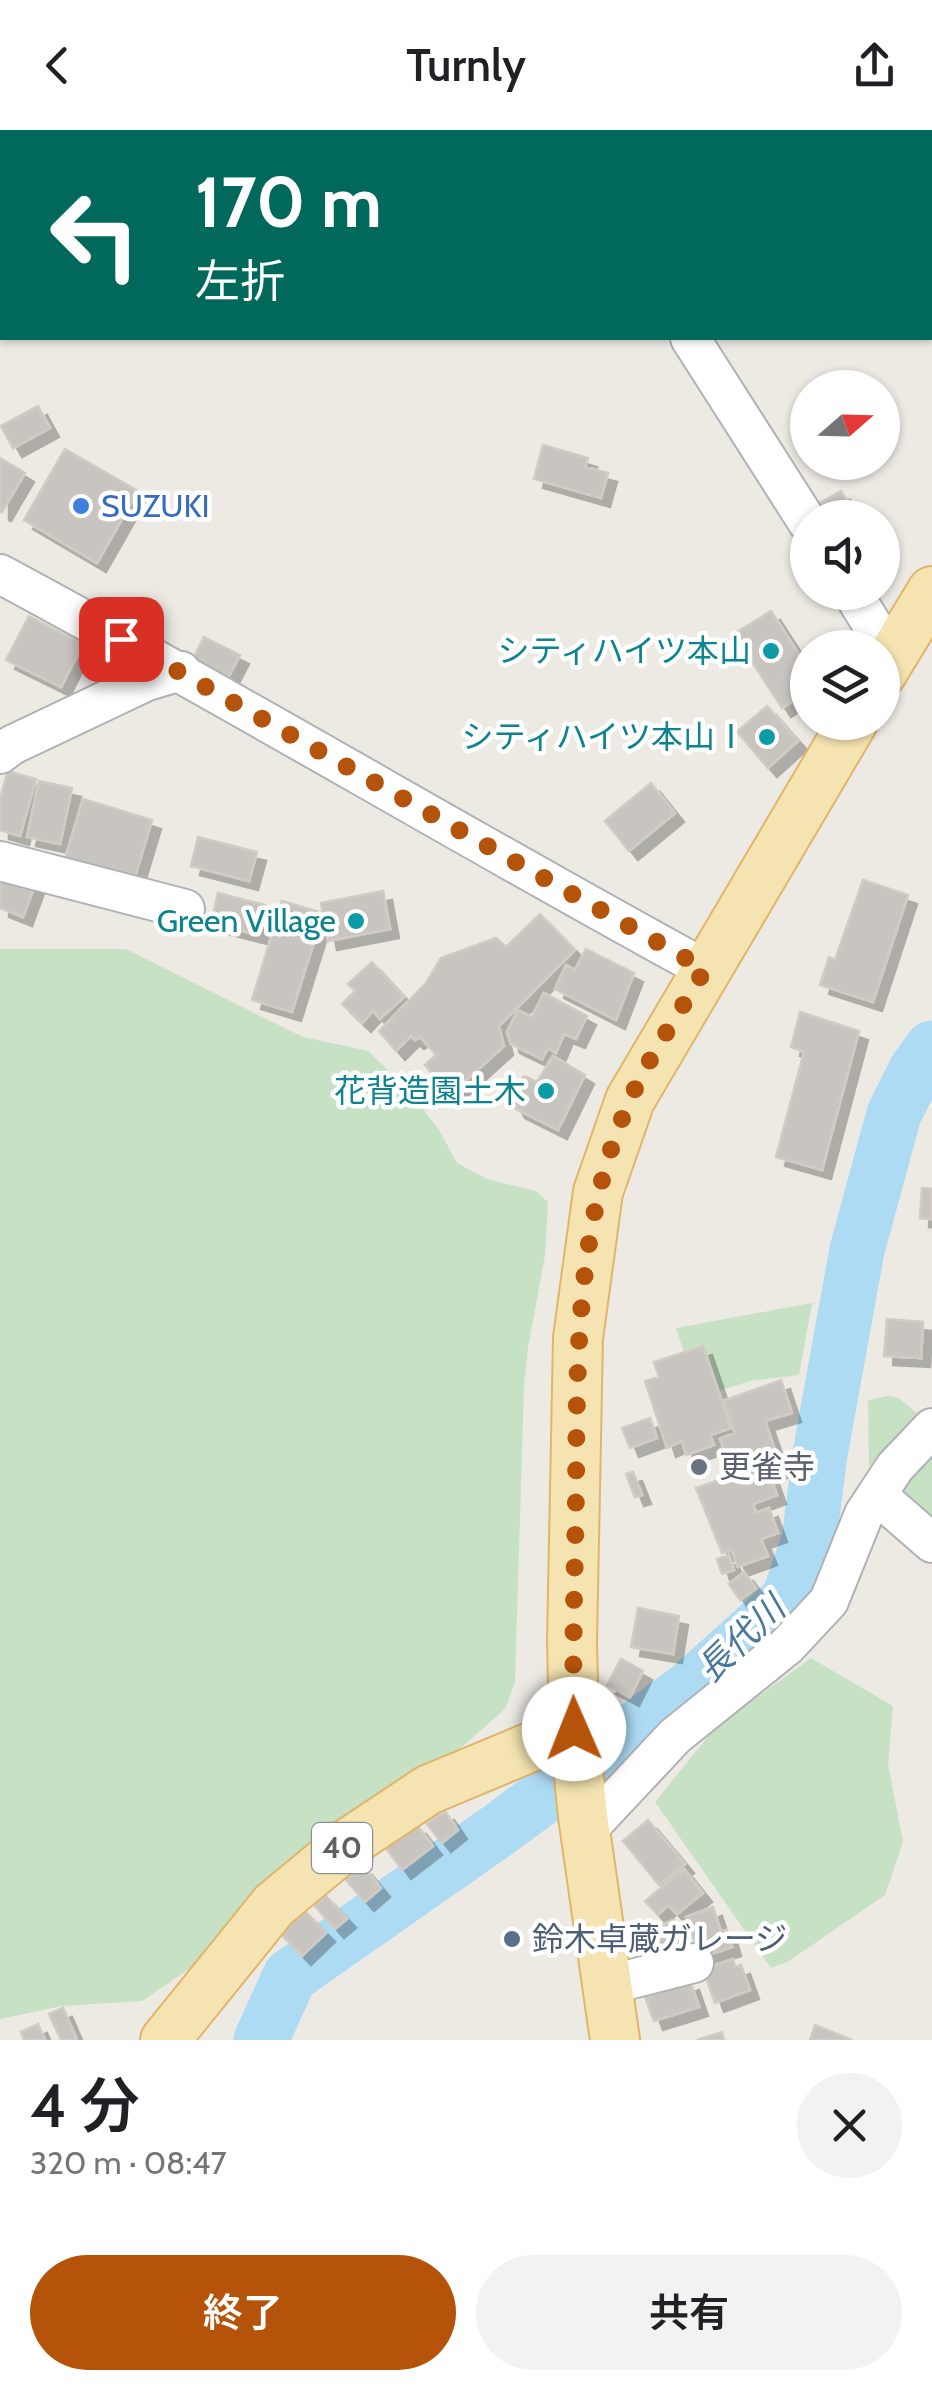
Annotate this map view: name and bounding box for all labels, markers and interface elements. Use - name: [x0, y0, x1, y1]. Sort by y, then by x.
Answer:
- icon: back: [30, 38, 85, 93]
- text: Turnly: [406, 38, 526, 92]
- icon: share: [847, 38, 902, 93]
- text: 170 m: [195, 159, 382, 245]
- icon: left: [30, 170, 160, 300]
- text: 左折: [195, 254, 285, 308]
- north arrow: [790, 370, 900, 480]
- map controls: [790, 370, 900, 740]
- place label: SUZUKI: [101, 486, 210, 525]
- marker: SUZUKI: [70, 495, 92, 517]
- button: sound: [790, 500, 900, 610]
- pin: [79, 597, 164, 682]
- icon: arrive: [94, 612, 149, 667]
- button: layers: [790, 630, 900, 740]
- place label: シティハイツ本山: [498, 631, 751, 670]
- marker: シティハイツ本山: [760, 640, 782, 662]
- place label: シティハイツ本山Ⅰ: [462, 717, 747, 756]
- marker: シティハイツ本山Ⅰ: [756, 726, 778, 748]
- place label: Green Village: [157, 901, 336, 940]
- marker: Green Village: [345, 910, 367, 932]
- place label: 花背造園土木: [334, 1071, 526, 1110]
- marker: 花背造園土木: [535, 1080, 557, 1102]
- place label: 更雀寺: [719, 1447, 815, 1486]
- marker: 更雀寺: [688, 1456, 710, 1478]
- water label: 長代川: [688, 1584, 796, 1691]
- position arrow: [522, 1677, 626, 1781]
- road number: 40: [312, 1823, 372, 1873]
- place label: 鈴木卓蔵ガレージ: [532, 1919, 787, 1958]
- marker: 鈴木卓蔵ガレージ: [501, 1928, 523, 1950]
- text: 4 分: [30, 2069, 140, 2142]
- button: close: [797, 2073, 902, 2178]
- text: 320 m · 08:47: [30, 2143, 227, 2182]
- button: 終了: [30, 2255, 456, 2370]
- button: 共有: [476, 2255, 902, 2370]

